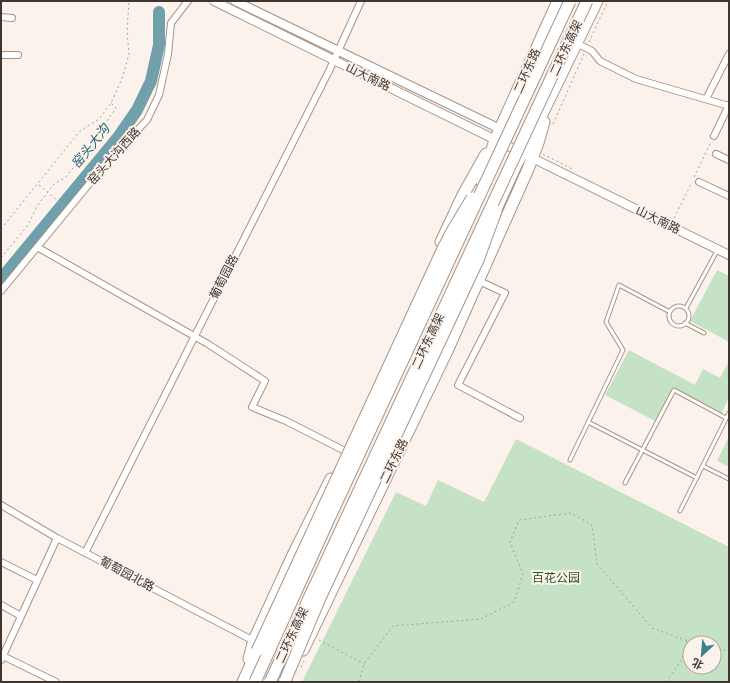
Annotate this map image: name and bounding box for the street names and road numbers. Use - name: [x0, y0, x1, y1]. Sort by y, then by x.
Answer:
- street label: 二环东高架: [547, 18, 585, 78]
- street label: 二环东路: [511, 46, 543, 96]
- street label: 山大南路: [343, 60, 393, 94]
- street label: 窑头大沟西路: [85, 125, 143, 187]
- street label: 山大南路: [633, 203, 683, 237]
- street label: 葡萄园路: [207, 252, 241, 302]
- street label: 二环东高架: [409, 311, 447, 371]
- street label: 二环东路: [377, 436, 411, 486]
- street label: 葡萄园北路: [97, 554, 157, 594]
- street label: 二环东高架: [273, 605, 311, 665]

